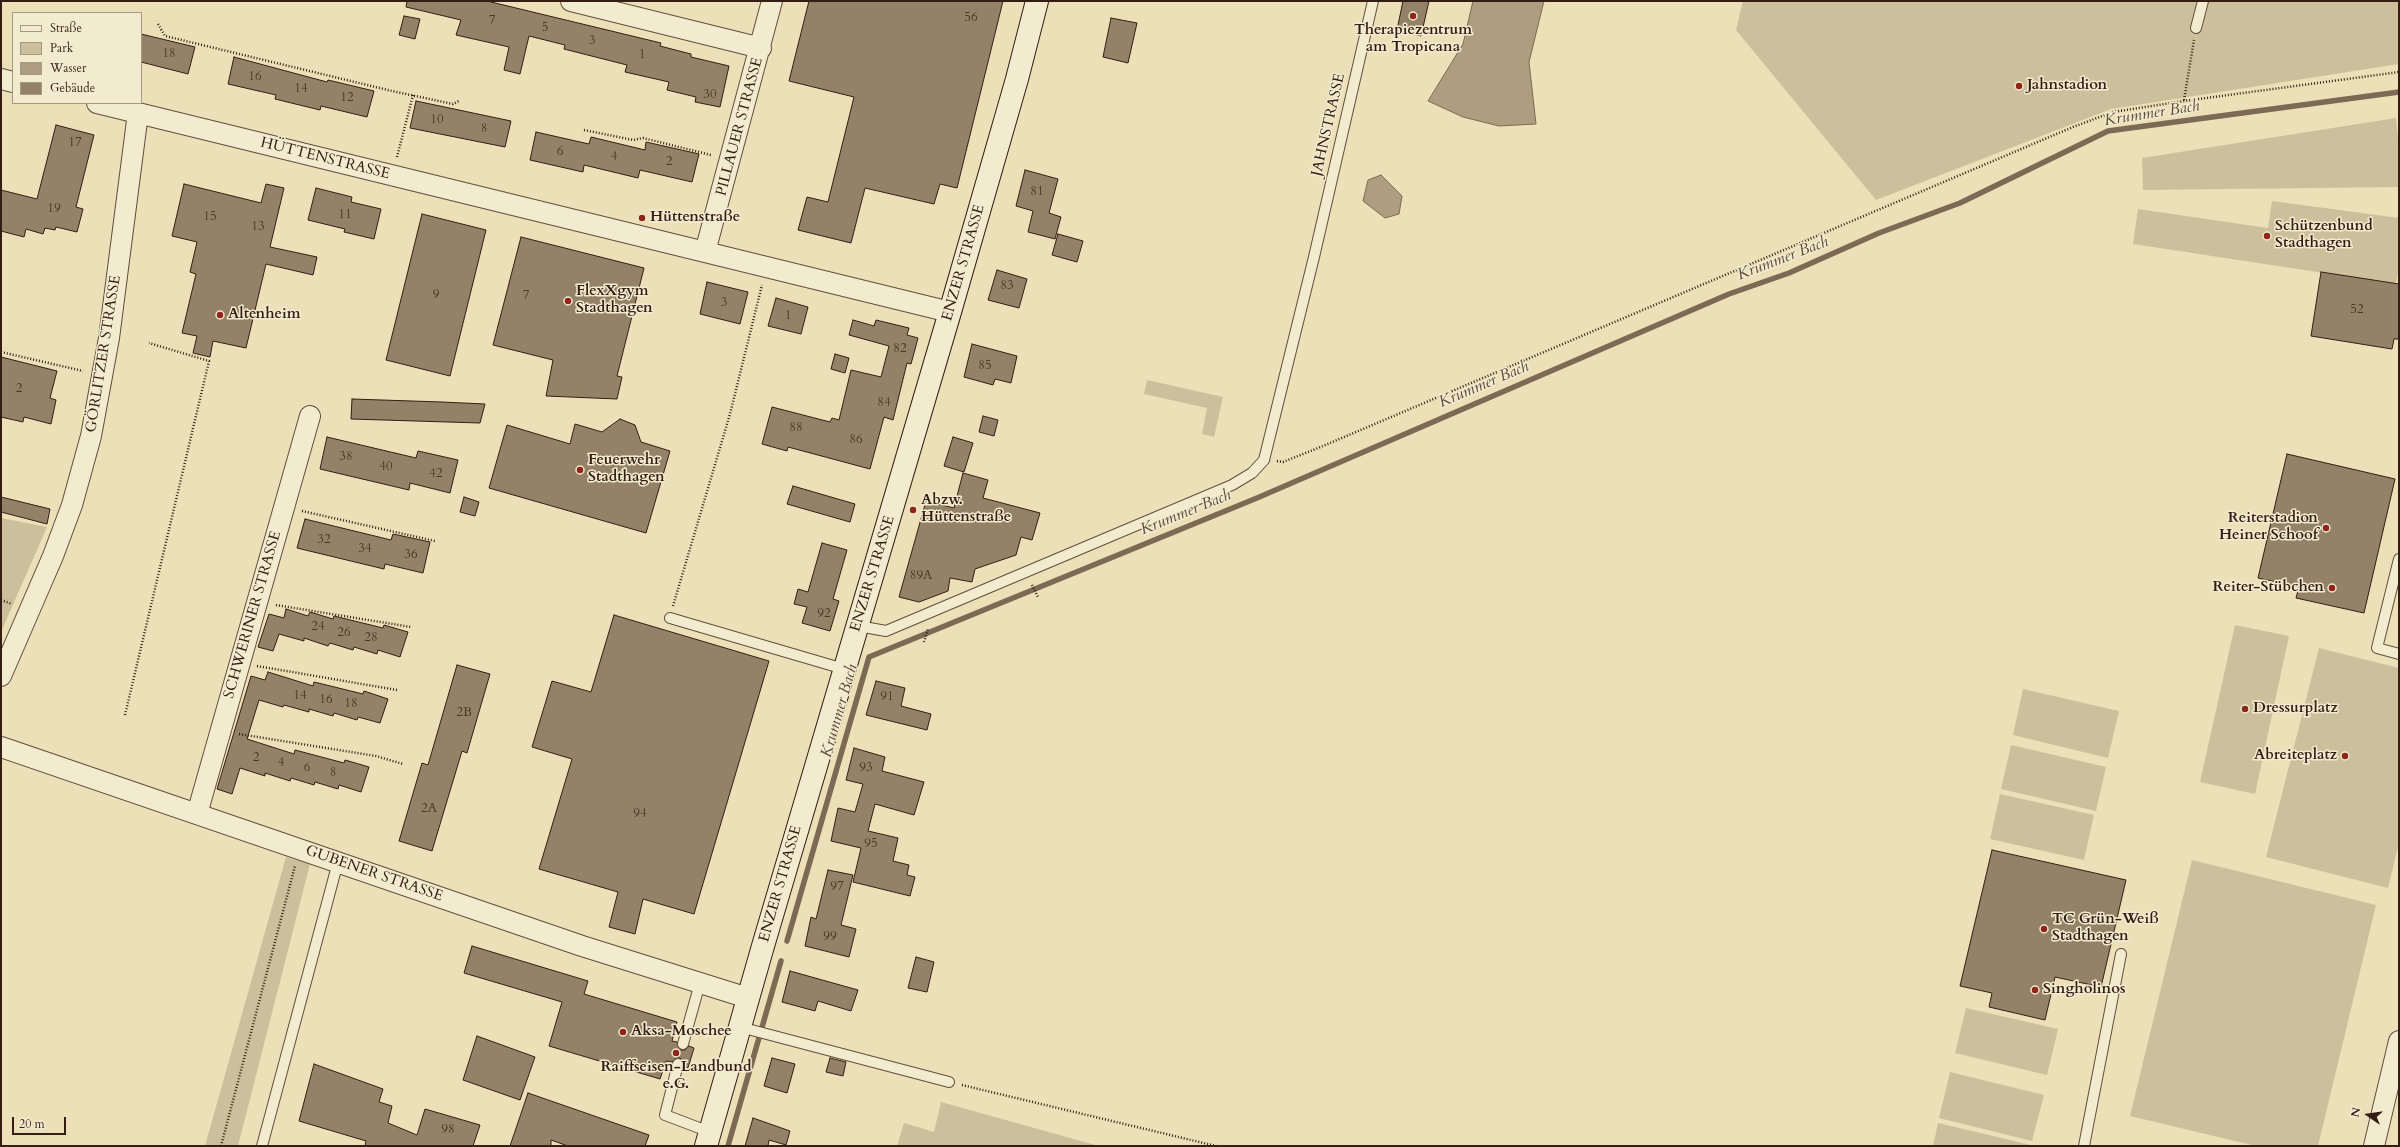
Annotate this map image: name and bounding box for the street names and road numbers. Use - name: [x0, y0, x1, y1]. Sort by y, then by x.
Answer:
- street label: PILLAUER STRASSE: [713, 56, 767, 198]
- street label: JAHNSTRASSE: [1308, 72, 1350, 178]
- street label: HÜTTENSTRASSE: [258, 134, 392, 184]
- street label: ENZER STRASSE: [939, 203, 989, 323]
- street label: GÖRLITZER STRASSE: [83, 274, 125, 434]
- street label: ENZER STRASSE: [847, 514, 899, 634]
- street label: SCHWERINER STRASSE: [220, 529, 286, 701]
- street label: ENZER STRASSE: [756, 824, 806, 944]
- street label: GUBENER STRASSE: [303, 842, 445, 906]

